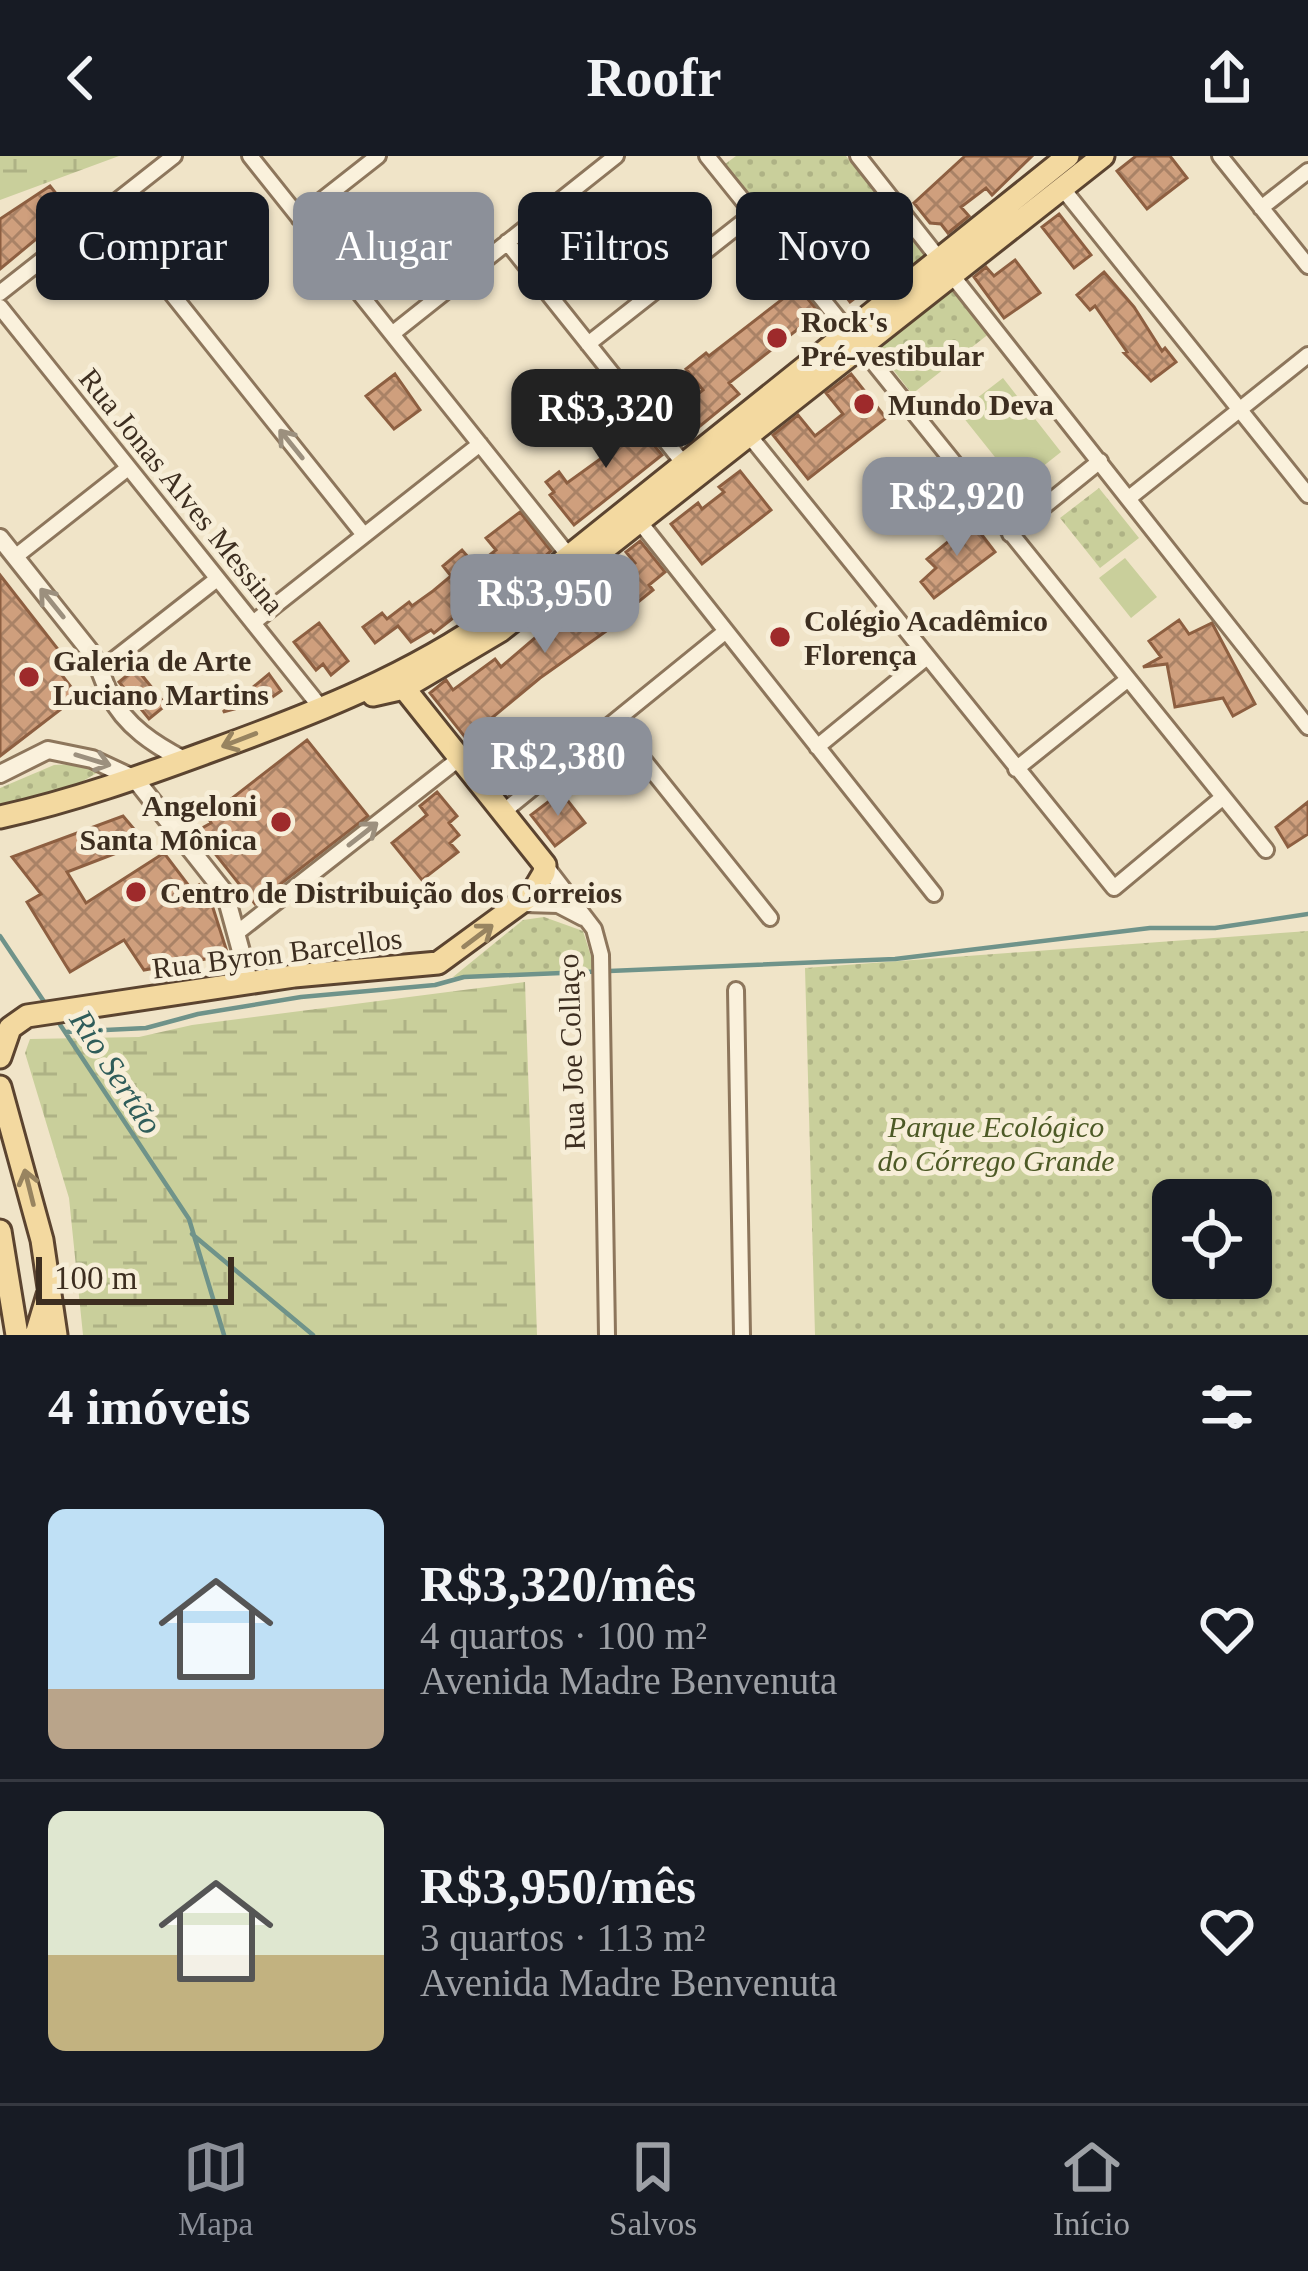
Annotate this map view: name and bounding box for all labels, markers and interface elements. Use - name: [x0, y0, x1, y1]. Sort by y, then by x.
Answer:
- icon: back: [48, 45, 114, 111]
- icon: share: [1194, 45, 1260, 111]
- text: Roofr: [587, 48, 721, 108]
- chip: Comprar: [36, 192, 269, 300]
- chip: Alugar: [293, 192, 494, 300]
- chip: Filtros: [518, 192, 712, 300]
- chip: Novo: [736, 192, 913, 300]
- place label: Rock's Pré-vestibular: [801, 305, 984, 372]
- marker: Rock's Pré-vestibular: [764, 325, 790, 351]
- street label: Rua Jonas Alves Messina: [73, 362, 291, 620]
- pin: R$3,320: [495, 369, 717, 471]
- text: R$3,320: [538, 386, 674, 429]
- place label: Mundo Deva: [888, 388, 1054, 421]
- marker: Mundo Deva: [851, 391, 877, 417]
- one-way arrow: [278, 428, 305, 460]
- pin: R$2,920: [846, 457, 1068, 559]
- text: R$2,920: [889, 474, 1025, 517]
- pin: R$3,950: [434, 554, 656, 656]
- text: R$3,950: [477, 571, 613, 614]
- one-way arrow: [39, 588, 66, 619]
- place label: Colégio Acadêmico Florença: [804, 604, 1048, 671]
- marker: Colégio Acadêmico Florença: [767, 624, 793, 650]
- place label: Galeria de Arte Luciano Martins: [53, 644, 269, 711]
- marker: Galeria de Arte Luciano Martins: [16, 664, 42, 690]
- pin: R$2,380: [447, 717, 669, 819]
- one-way arrow: [221, 731, 258, 753]
- text: R$2,380: [490, 734, 626, 777]
- one-way arrow: [73, 750, 111, 772]
- place label: Angeloni Santa Mônica: [79, 789, 257, 856]
- marker: Angeloni Santa Mônica: [268, 809, 294, 835]
- one-way arrow: [346, 821, 378, 848]
- place label: Centro de Distribuição dos Correios: [160, 876, 622, 909]
- marker: Centro de Distribuição dos Correios: [123, 879, 149, 905]
- street label: Rua Byron Barcellos: [150, 921, 404, 985]
- one-way arrow: [461, 924, 494, 950]
- street label: Rua Joe Collaço: [551, 953, 591, 1151]
- water label: Rio Sertão: [62, 1003, 169, 1141]
- park label: Parque Ecológico do Córrego Grande: [877, 1110, 1115, 1177]
- one-way arrow: [17, 1169, 39, 1207]
- map controls: [1152, 1179, 1272, 1299]
- button: locate: [1152, 1179, 1272, 1299]
- scale bar: [36, 1251, 234, 1304]
- text: 100 m: [54, 1260, 137, 1296]
- icon: filters: [1194, 1374, 1260, 1440]
- text: 4 imóveis: [48, 1379, 251, 1435]
- text: R$3,320/mês: [420, 1556, 696, 1612]
- icon: home: [144, 1557, 288, 1701]
- icon: heart: [1194, 1596, 1260, 1662]
- text: 4 quartos · 100 m²: [420, 1614, 707, 1657]
- text: Avenida Madre Benvenuta: [420, 1659, 837, 1702]
- text: R$3,950/mês: [420, 1858, 696, 1914]
- icon: home: [144, 1859, 288, 2003]
- icon: heart: [1194, 1898, 1260, 1964]
- text: 3 quartos · 113 m²: [420, 1916, 705, 1959]
- text: Avenida Madre Benvenuta: [420, 1961, 837, 2004]
- tab: Mapa: [178, 2134, 253, 2243]
- tab: Salvos: [609, 2134, 697, 2243]
- tab: Início: [1053, 2134, 1130, 2243]

